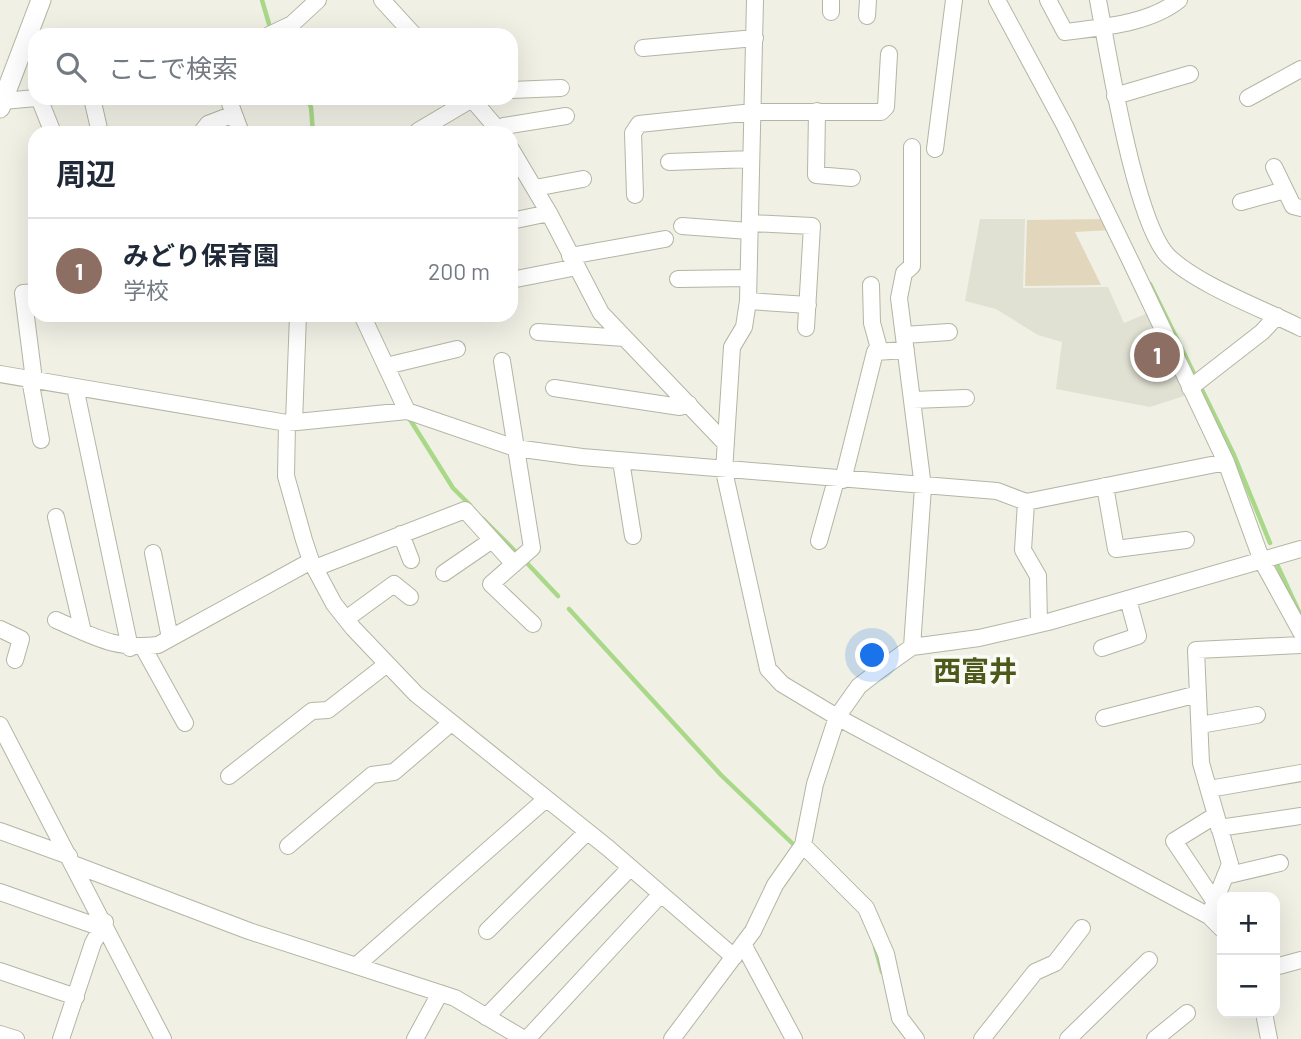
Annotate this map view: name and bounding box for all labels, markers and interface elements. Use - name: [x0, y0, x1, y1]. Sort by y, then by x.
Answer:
- search box: [28, 28, 518, 105]
- icon: search: [52, 48, 90, 86]
- text: ここで検索: [108, 52, 238, 83]
- text: 周辺: [56, 155, 116, 191]
- text: みどり保育園: [123, 239, 279, 270]
- text: 1: [75, 257, 83, 285]
- text: 200 m: [428, 257, 490, 285]
- text: 学校: [123, 276, 169, 304]
- pin: 1: [1134, 329, 1180, 381]
- your location: [855, 638, 889, 672]
- district label: 西富井: [933, 653, 1017, 687]
- map controls: [1217, 892, 1280, 1018]
- button: +: [1217, 892, 1280, 955]
- button: −: [1217, 955, 1280, 1018]

